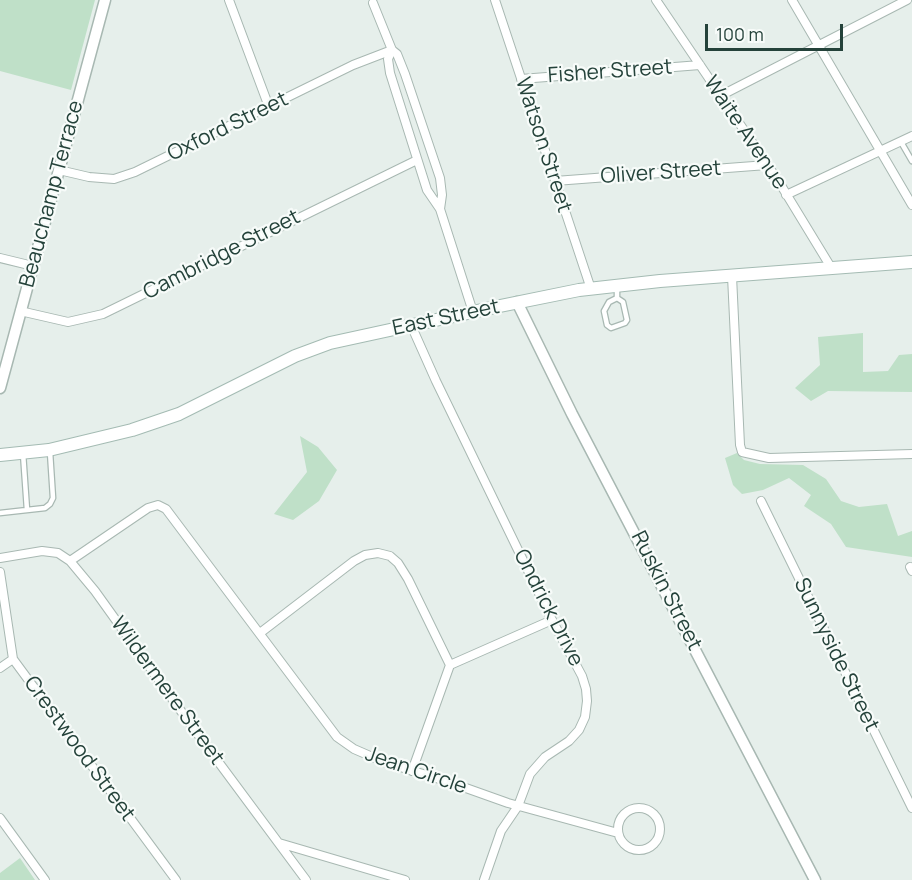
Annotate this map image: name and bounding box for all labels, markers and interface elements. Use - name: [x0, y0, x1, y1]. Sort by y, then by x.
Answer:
- scale bar: [708, 12, 846, 50]
- text: 100 m: [716, 22, 764, 46]
- street label: Fisher Street: [547, 55, 673, 89]
- street label: Waite Avenue: [698, 71, 792, 195]
- street label: Watson Street: [509, 74, 577, 216]
- street label: Oxford Street: [164, 87, 292, 167]
- street label: Beauchamp Terrace: [15, 98, 89, 290]
- street label: Oliver Street: [600, 156, 722, 190]
- street label: Cambridge Street: [139, 205, 305, 305]
- street label: East Street: [390, 294, 502, 342]
- street label: Ruskin Street: [625, 527, 707, 655]
- street label: Ondrick Drive: [508, 545, 588, 671]
- street label: Sunnyside Street: [788, 574, 884, 736]
- street label: Wildermere Street: [105, 612, 229, 770]
- street label: Crestwood Street: [18, 672, 140, 826]
- street label: Jean Circle: [362, 742, 470, 800]

